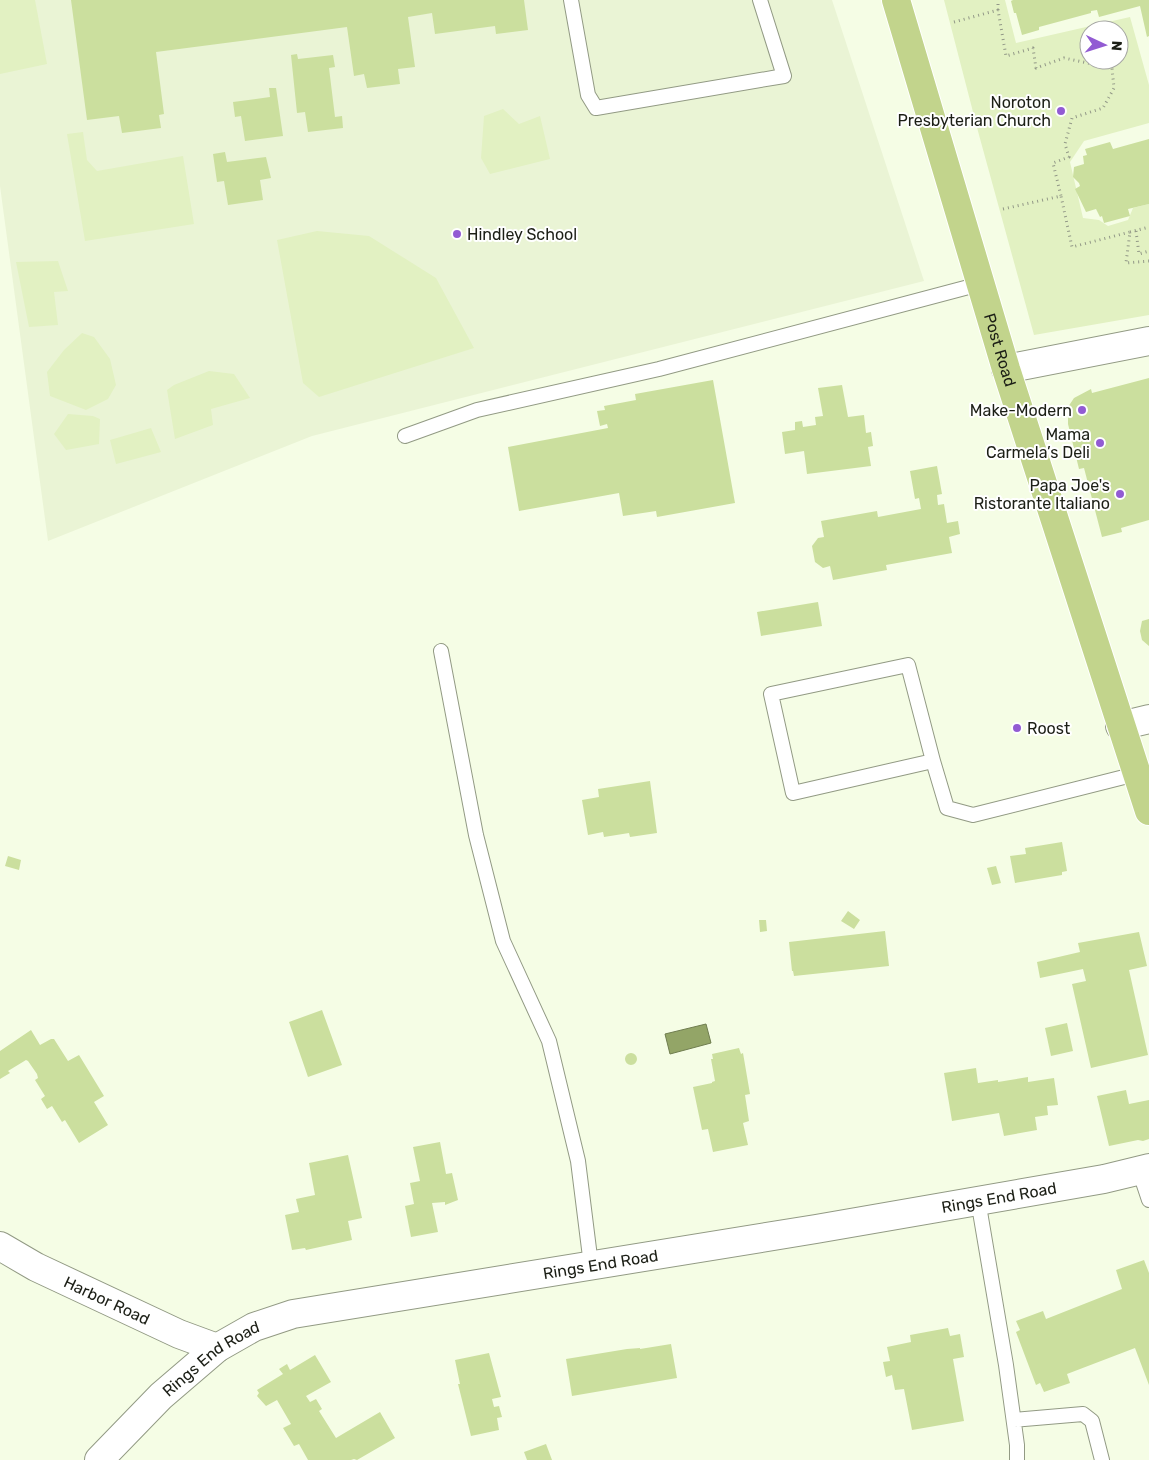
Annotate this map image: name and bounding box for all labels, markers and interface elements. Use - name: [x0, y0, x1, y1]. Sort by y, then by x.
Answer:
- north arrow: [1079, 20, 1129, 70]
- text: N: [1108, 40, 1125, 51]
- place label: Noroton Presbyterian Church: [897, 93, 1051, 130]
- marker: Noroton Presbyterian Church: [1055, 105, 1067, 117]
- place label: Hindley School: [467, 225, 577, 244]
- marker: Hindley School: [451, 228, 463, 240]
- street label: Post Road: [980, 311, 1020, 389]
- place label: Make-Modern: [970, 401, 1072, 420]
- marker: Make-Modern: [1076, 404, 1088, 416]
- place label: Mama Carmela’s Deli: [986, 425, 1090, 462]
- marker: Mama Carmela’s Deli: [1094, 437, 1106, 449]
- place label: Papa Joe's Ristorante Italiano: [974, 476, 1110, 513]
- marker: Papa Joe's Ristorante Italiano: [1114, 488, 1126, 500]
- place label: Roost: [1027, 719, 1070, 738]
- marker: Roost: [1011, 722, 1023, 734]
- street label: Rings End Road: [940, 1178, 1058, 1217]
- street label: Rings End Road: [541, 1246, 660, 1283]
- street label: Harbor Road: [61, 1272, 153, 1329]
- street label: Rings End Road: [159, 1317, 262, 1401]

